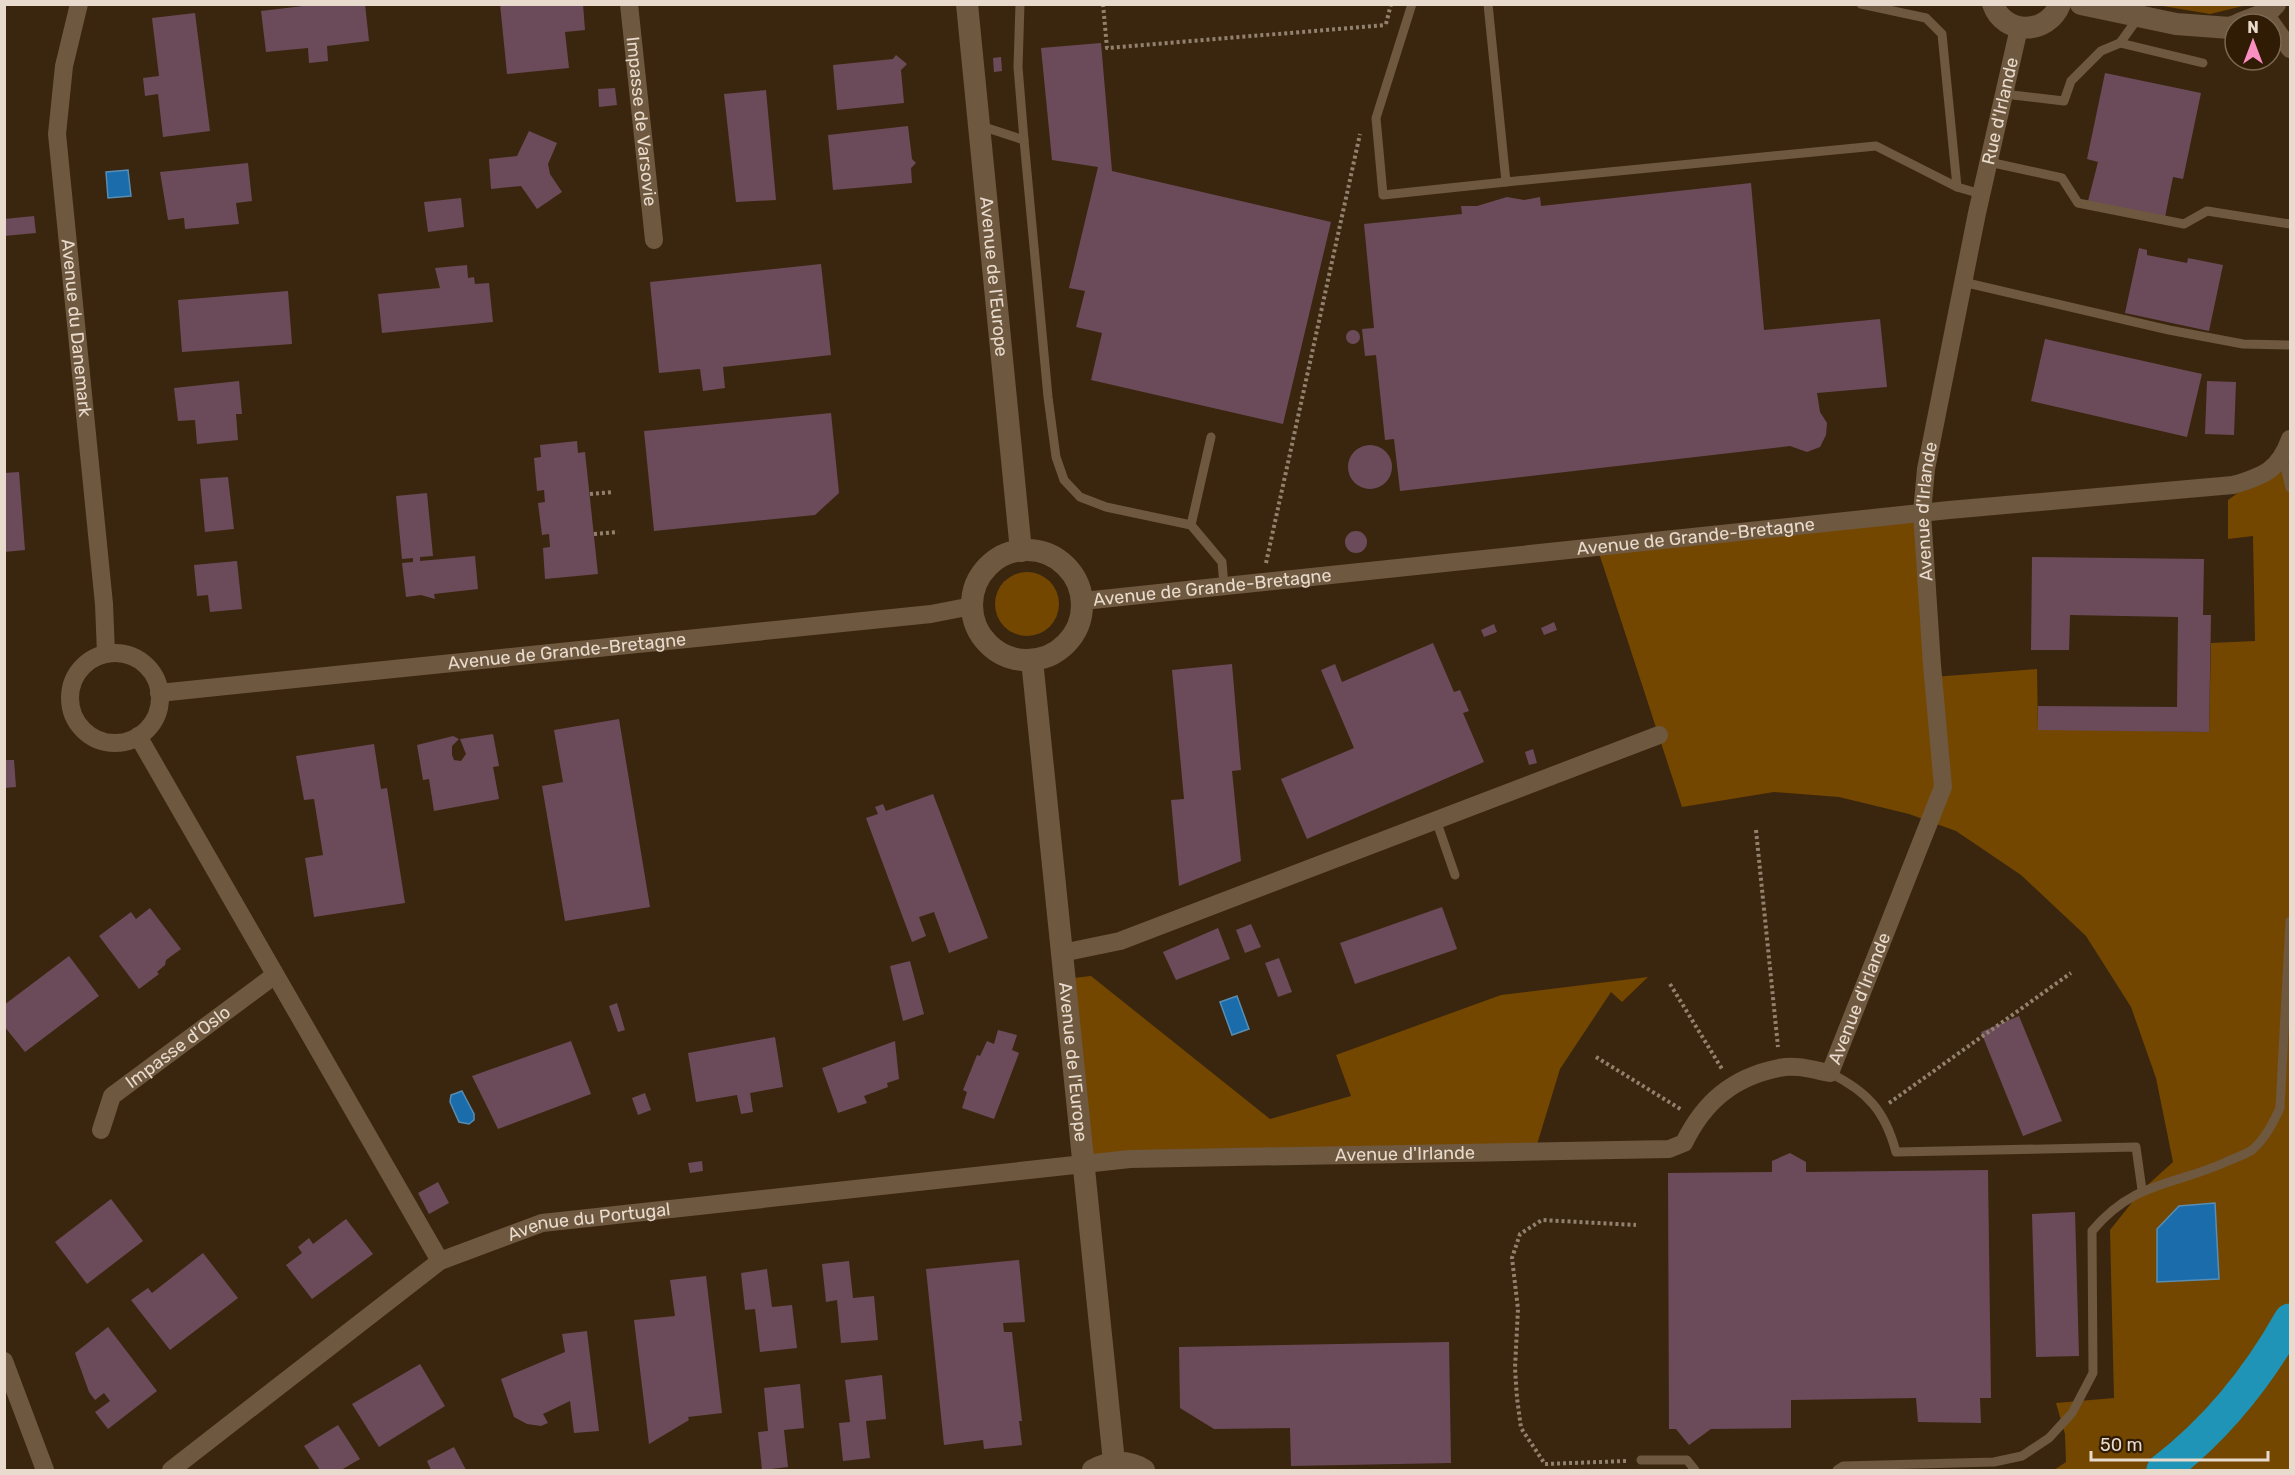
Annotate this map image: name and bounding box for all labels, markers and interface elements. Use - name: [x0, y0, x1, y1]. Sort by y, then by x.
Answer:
- north arrow: [2223, 12, 2283, 72]
- text: N: [2247, 18, 2259, 37]
- street label: Impasse de Varsovie: [622, 35, 661, 207]
- street label: Rue d'Irlande: [1977, 55, 2023, 167]
- street label: Avenue de l'Europe: [975, 196, 1013, 358]
- street label: Avenue du Danemark: [57, 238, 96, 419]
- street label: Avenue d'Irlande: [1911, 440, 1942, 582]
- street label: Avenue de Grande-Bretagne: [1575, 513, 1816, 560]
- street label: Avenue de Grande-Bretagne: [1092, 564, 1333, 611]
- street label: Avenue de Grande-Bretagne: [447, 628, 687, 674]
- street label: Avenue d'Irlande: [1823, 929, 1895, 1068]
- street label: Avenue de l'Europe: [1054, 981, 1092, 1143]
- street label: Impasse d'Oslo: [121, 1001, 235, 1093]
- street label: Avenue d'Irlande: [1335, 1142, 1475, 1166]
- street label: Avenue du Portugal: [504, 1198, 671, 1246]
- scale bar: [2091, 1424, 2268, 1462]
- text: 50 m: [2100, 1434, 2143, 1456]

